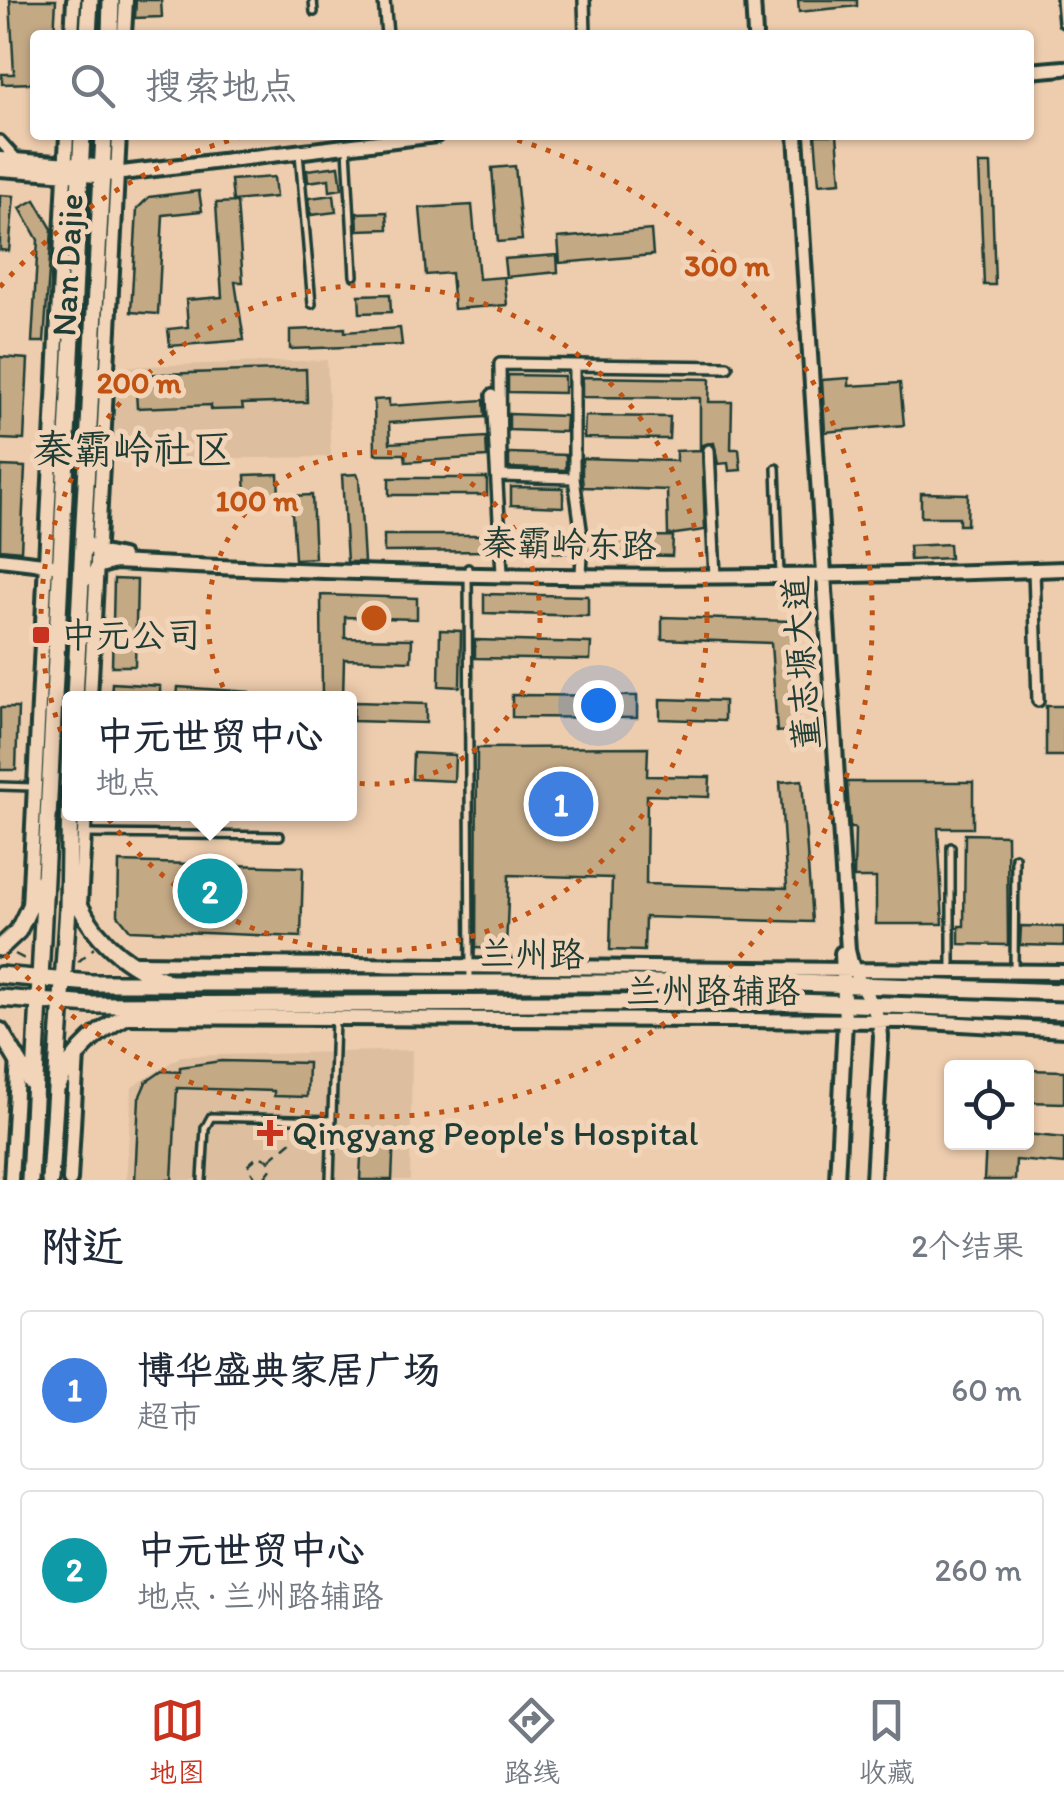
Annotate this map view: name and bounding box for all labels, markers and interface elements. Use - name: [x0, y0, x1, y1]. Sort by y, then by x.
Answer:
- search box: [30, 30, 1034, 140]
- icon: search: [65, 58, 120, 113]
- text: 搜索地点: [145, 63, 297, 109]
- street label: Nan Dajie: [42, 192, 92, 338]
- text: 300 m: [684, 247, 770, 284]
- text: 200 m: [97, 364, 182, 401]
- district label: 秦霸岭社区: [33, 425, 233, 473]
- text: 100 m: [216, 482, 299, 519]
- street label: 秦霸岭东路: [481, 521, 657, 567]
- street label: 董志塬大道: [774, 574, 828, 752]
- centre of rings: [356, 600, 392, 636]
- place label: 中元公司: [61, 614, 201, 656]
- marker: 中元公司: [30, 624, 52, 646]
- your location: [573, 680, 624, 731]
- popup: [62, 691, 357, 821]
- text: 中元世贸中心: [95, 713, 324, 759]
- text: 地点: [95, 763, 160, 801]
- pin: 1: [528, 766, 594, 842]
- pin: 2: [178, 854, 242, 928]
- street label: 兰州路: [479, 932, 585, 976]
- street label: 兰州路辅路: [625, 970, 801, 1012]
- map controls: [944, 1060, 1034, 1150]
- button: locate: [944, 1060, 1034, 1150]
- place label: Qingyang People's Hospital: [292, 1112, 698, 1154]
- marker: Qingyang People's Hospital: [257, 1120, 283, 1146]
- text: 附近: [40, 1221, 124, 1272]
- text: 2个结果: [911, 1227, 1024, 1265]
- text: 博华盛典家居广场: [137, 1347, 441, 1393]
- text: 1: [67, 1371, 82, 1409]
- text: 60 m: [951, 1371, 1022, 1409]
- text: 超市: [137, 1397, 201, 1435]
- text: 中元世贸中心: [137, 1527, 365, 1573]
- text: 2: [66, 1551, 83, 1589]
- text: 260 m: [934, 1551, 1022, 1589]
- text: 地点 · 兰州路辅路: [137, 1577, 383, 1615]
- tab: 地图: [149, 1693, 205, 1790]
- tab: 路线: [504, 1693, 560, 1790]
- tab: 收藏: [859, 1693, 915, 1790]

